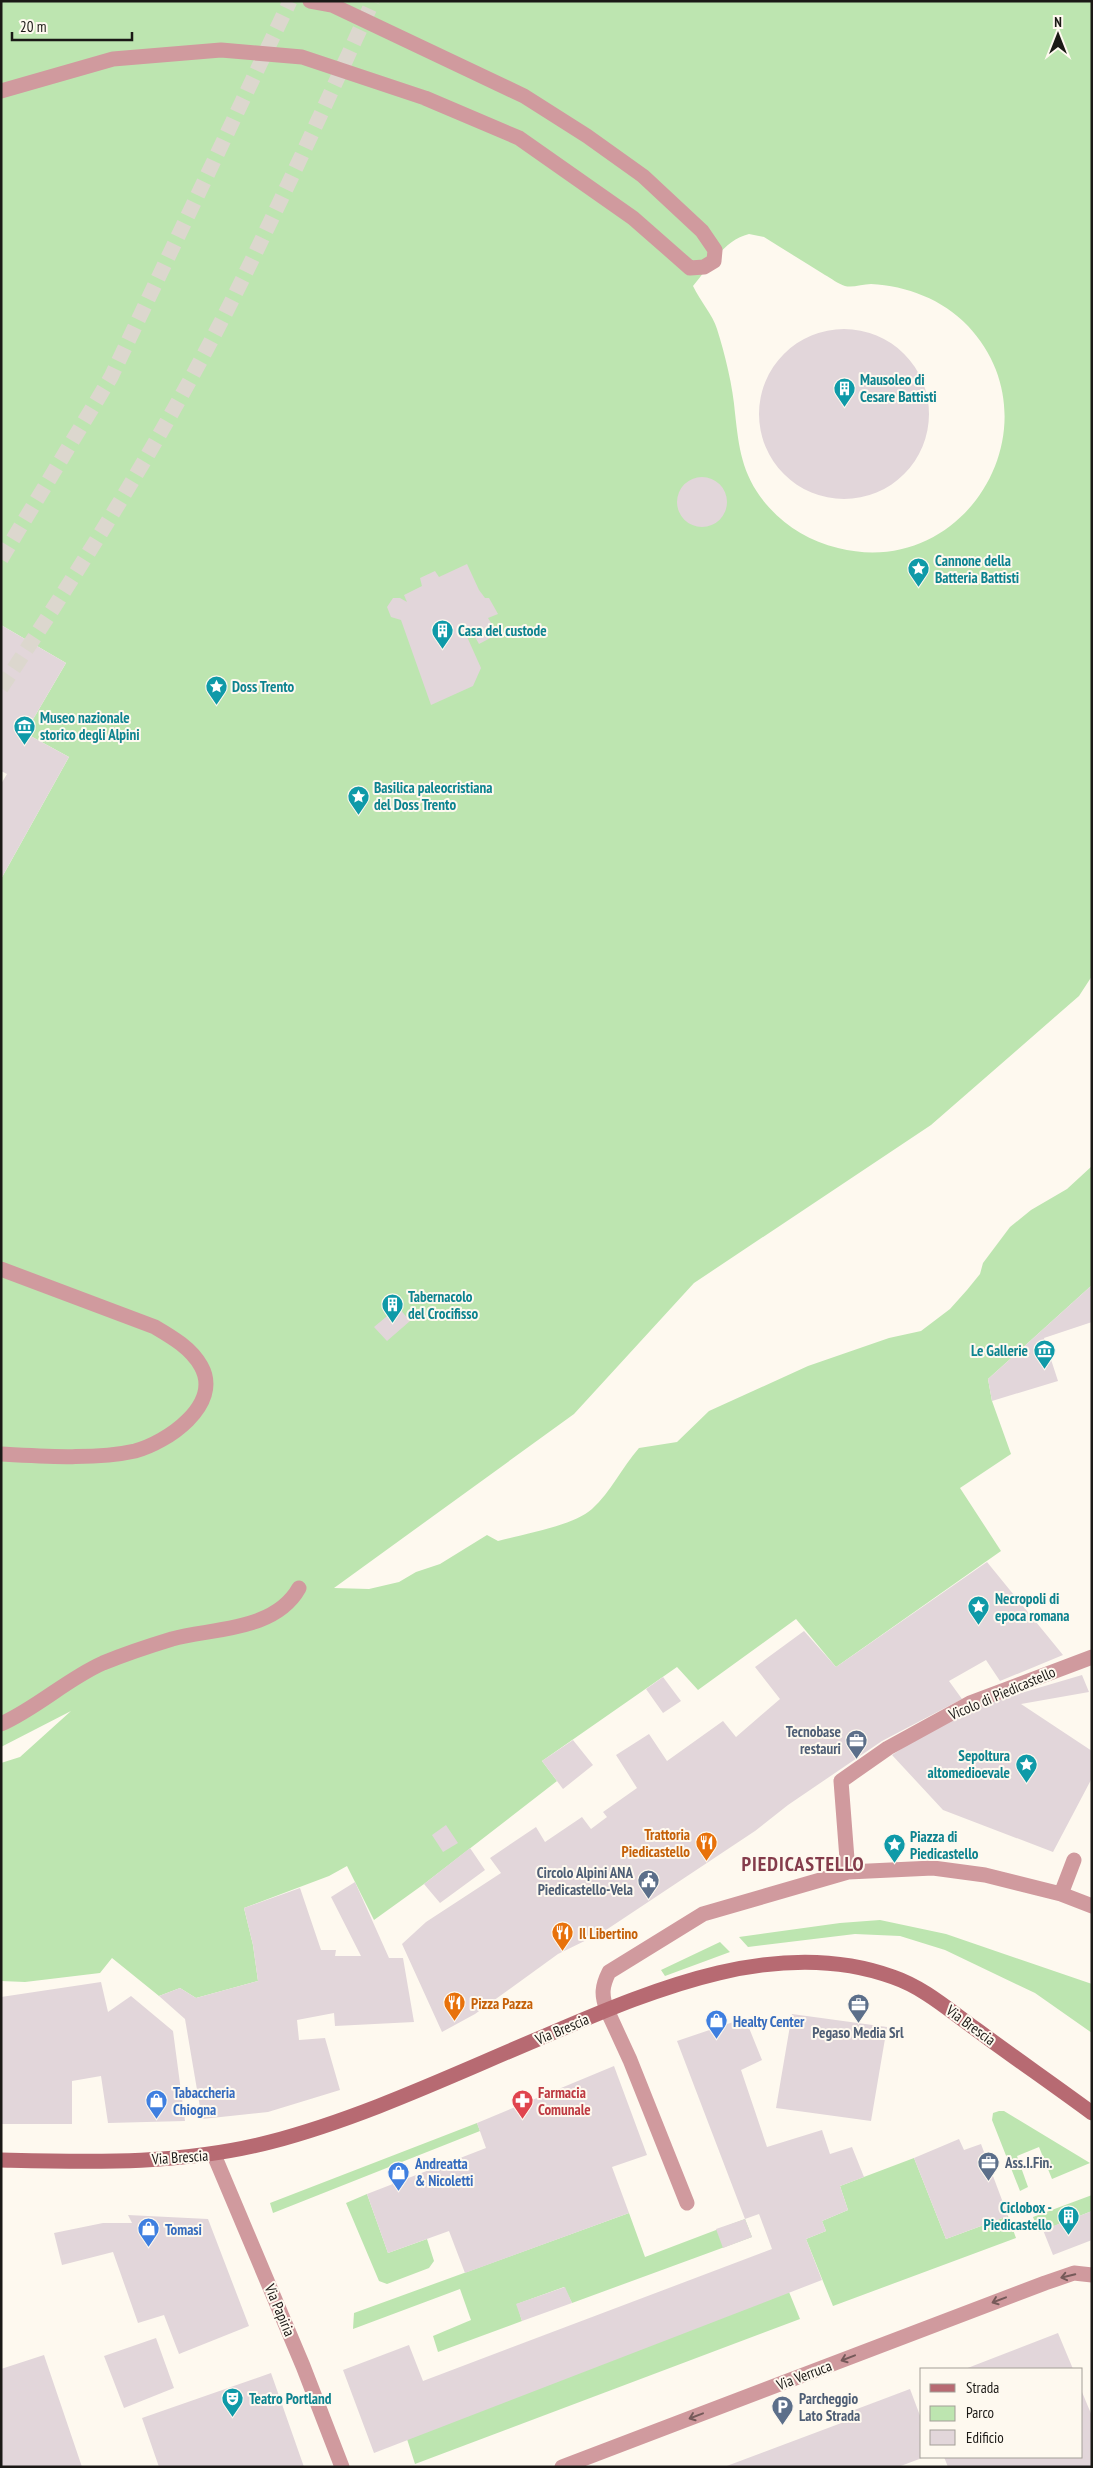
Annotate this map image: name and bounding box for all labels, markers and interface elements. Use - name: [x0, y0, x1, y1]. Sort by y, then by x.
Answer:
- scale bar: [12, 10, 132, 42]
- north arrow: [1033, 10, 1083, 60]
- text: N: [1054, 13, 1062, 31]
- text: 20 m: [20, 17, 46, 36]
- place label: Mausoleo di Cesare Battisti: [860, 370, 937, 406]
- building icon: Mausoleo di Cesare Battisti: [832, 376, 856, 407]
- place label: Cannone della Batteria Battisti: [935, 551, 1019, 587]
- place icon: Cannone della Batteria Battisti: [907, 557, 931, 588]
- building icon: Casa del custode: [430, 618, 454, 649]
- place label: Casa del custode: [458, 621, 547, 640]
- place icon: Doss Trento: [204, 674, 228, 705]
- place label: Doss Trento: [232, 677, 295, 696]
- place label: Museo nazionale storico degli Alpini: [40, 708, 140, 744]
- museum icon: Museo nazionale storico degli Alpini: [12, 714, 36, 745]
- place label: Basilica paleocristiana del Doss Trento: [374, 778, 493, 814]
- place icon: Basilica paleocristiana del Doss Trento: [346, 784, 370, 815]
- place label: Tabernacolo del Crocifisso: [408, 1287, 478, 1323]
- building icon: Tabernacolo del Crocifisso: [380, 1293, 404, 1324]
- museum icon: Le Gallerie: [1032, 1338, 1056, 1369]
- place label: Le Gallerie: [971, 1341, 1028, 1360]
- place label: Necropoli di epoca romana: [995, 1589, 1069, 1625]
- place icon: Necropoli di epoca romana: [967, 1595, 991, 1626]
- street label: Vicolo di Piedicastello: [945, 1662, 1058, 1724]
- place label: Tecnobase restauri: [786, 1722, 841, 1758]
- office icon: Tecnobase restauri: [845, 1728, 869, 1759]
- place label: Sepoltura altomedioevale: [928, 1746, 1010, 1782]
- place icon: Sepoltura altomedioevale: [1014, 1752, 1038, 1783]
- place label: Trattoria Piedicastello: [622, 1825, 690, 1861]
- place label: Piazza di Piedicastello: [910, 1827, 979, 1863]
- restaurant icon: Trattoria Piedicastello: [694, 1831, 718, 1862]
- place icon: Piazza di Piedicastello: [882, 1833, 906, 1864]
- district label: PIEDICASTELLO: [741, 1851, 865, 1877]
- place label: Circolo Alpini ANA Piedicastello-Vela: [537, 1863, 633, 1899]
- public building icon: Circolo Alpini ANA Piedicastello-Vela: [637, 1869, 661, 1900]
- restaurant icon: Il Libertino: [551, 1921, 575, 1952]
- place label: Il Libertino: [579, 1924, 638, 1943]
- restaurant icon: Pizza Pazza: [443, 1991, 467, 2022]
- office icon: Pegaso Media Srl: [846, 1992, 870, 2023]
- place label: Pizza Pazza: [471, 1994, 533, 2013]
- street label: Via Brescia: [942, 2000, 999, 2049]
- street label: Via Brescia: [531, 2009, 592, 2049]
- shop icon: Healty Center: [705, 2009, 729, 2040]
- place label: Healty Center: [733, 2012, 805, 2031]
- place label: Pegaso Media Srl: [812, 2023, 904, 2042]
- place label: Tabaccheria Chiogna: [173, 2083, 235, 2119]
- place label: Farmacia Comunale: [538, 2083, 591, 2119]
- shop icon: Tabaccheria Chiogna: [145, 2089, 169, 2120]
- pharmacy icon: Farmacia Comunale: [510, 2089, 534, 2120]
- street label: Via Brescia: [150, 2146, 209, 2169]
- office icon: Ass.I.Fin.: [977, 2150, 1001, 2181]
- place label: Ass.I.Fin.: [1004, 2153, 1053, 2172]
- place label: Andreatta & Nicoletti: [414, 2154, 473, 2190]
- shop icon: Andreatta & Nicoletti: [387, 2160, 411, 2191]
- place label: Ciclobox - Piedicastello: [984, 2198, 1052, 2234]
- building icon: Ciclobox - Piedicastello: [1056, 2204, 1080, 2235]
- shop icon: Tomasi: [137, 2217, 161, 2248]
- place label: Tomasi: [165, 2220, 202, 2239]
- one-way arrow: [1060, 2271, 1076, 2281]
- street label: Via Papiria: [260, 2280, 299, 2339]
- one-way arrow: [992, 2296, 1008, 2305]
- one-way arrow: [840, 2354, 856, 2363]
- street label: Via Verruca: [773, 2356, 834, 2395]
- legend: [920, 2368, 1083, 2458]
- text: Strada: [966, 2378, 999, 2397]
- theatre icon: Teatro Portland: [221, 2386, 245, 2417]
- place label: Teatro Portland: [249, 2389, 332, 2408]
- place label: Parcheggio Lato Strada: [799, 2389, 860, 2425]
- parking icon: Parcheggio Lato Strada: [771, 2395, 795, 2426]
- text: Parco: [966, 2403, 994, 2422]
- one-way arrow: [689, 2412, 704, 2421]
- text: Edificio: [966, 2428, 1004, 2447]

